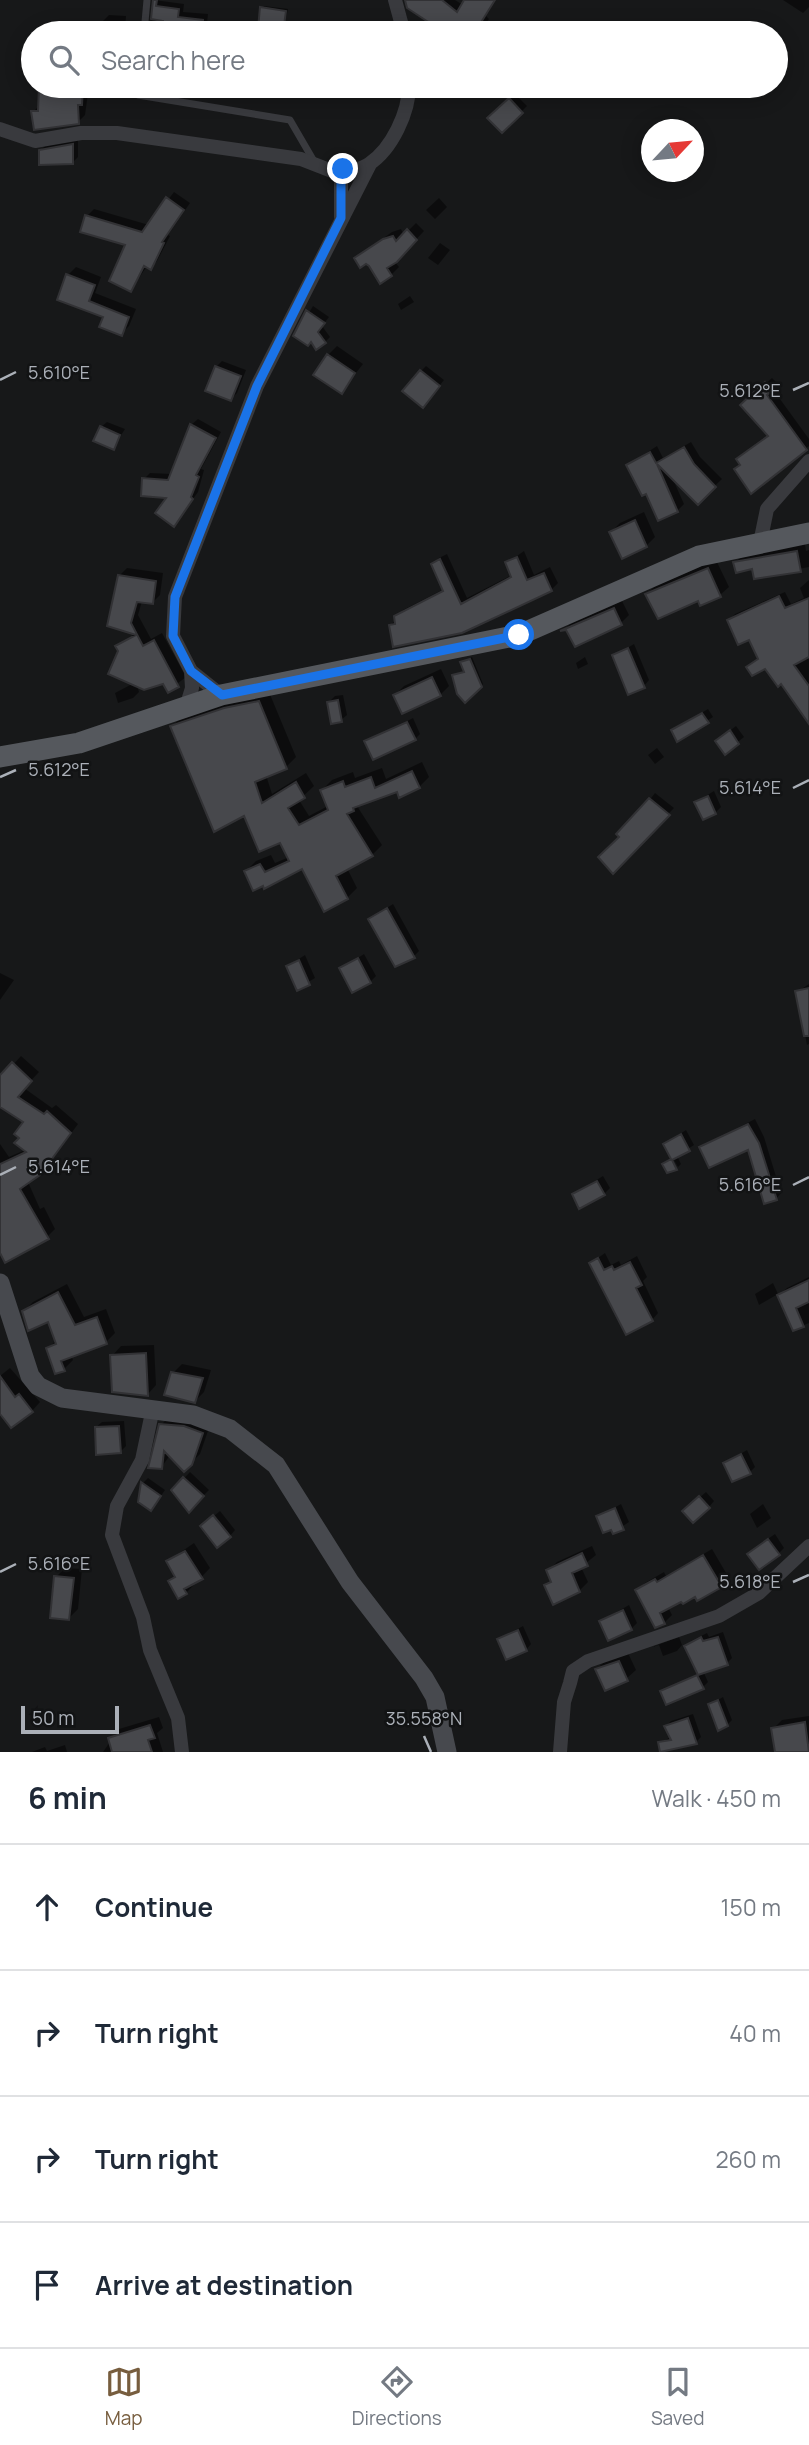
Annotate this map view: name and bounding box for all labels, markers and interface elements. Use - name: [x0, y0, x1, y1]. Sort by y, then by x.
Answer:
- search box: [21, 21, 788, 98]
- icon: search: [45, 41, 83, 79]
- text: Search here: [101, 42, 246, 78]
- north arrow: [641, 119, 704, 182]
- route end: [327, 153, 358, 184]
- text: 5.610°E: [28, 360, 90, 384]
- text: 5.612°E: [719, 378, 781, 402]
- route start: [503, 619, 534, 650]
- text: 5.612°E: [28, 757, 90, 781]
- text: 5.614°E: [719, 775, 781, 799]
- text: 5.614°E: [28, 1154, 90, 1178]
- text: 5.616°E: [719, 1172, 781, 1196]
- text: 5.616°E: [28, 1551, 90, 1575]
- text: 5.618°E: [719, 1569, 781, 1593]
- scale bar: [21, 1703, 119, 1735]
- text: 50 m: [32, 1705, 74, 1731]
- text: 35.558°N: [386, 1706, 462, 1730]
- text: 6 min: [28, 1777, 107, 1818]
- text: Walk · 450 m: [652, 1782, 781, 1814]
- icon: ahead: [28, 1888, 66, 1926]
- text: Continue: [95, 1889, 213, 1925]
- text: 150 m: [721, 1891, 781, 1923]
- icon: right: [28, 2014, 66, 2052]
- text: Turn right: [95, 2015, 219, 2051]
- text: 40 m: [729, 2017, 781, 2049]
- icon: right: [28, 2140, 66, 2178]
- text: Turn right: [95, 2141, 219, 2177]
- text: 260 m: [715, 2143, 781, 2175]
- icon: arrive: [28, 2266, 66, 2304]
- text: Arrive at destination: [95, 2267, 353, 2303]
- tab: Map: [105, 2363, 143, 2431]
- tab: Directions: [352, 2363, 442, 2431]
- tab: Saved: [651, 2363, 704, 2431]

